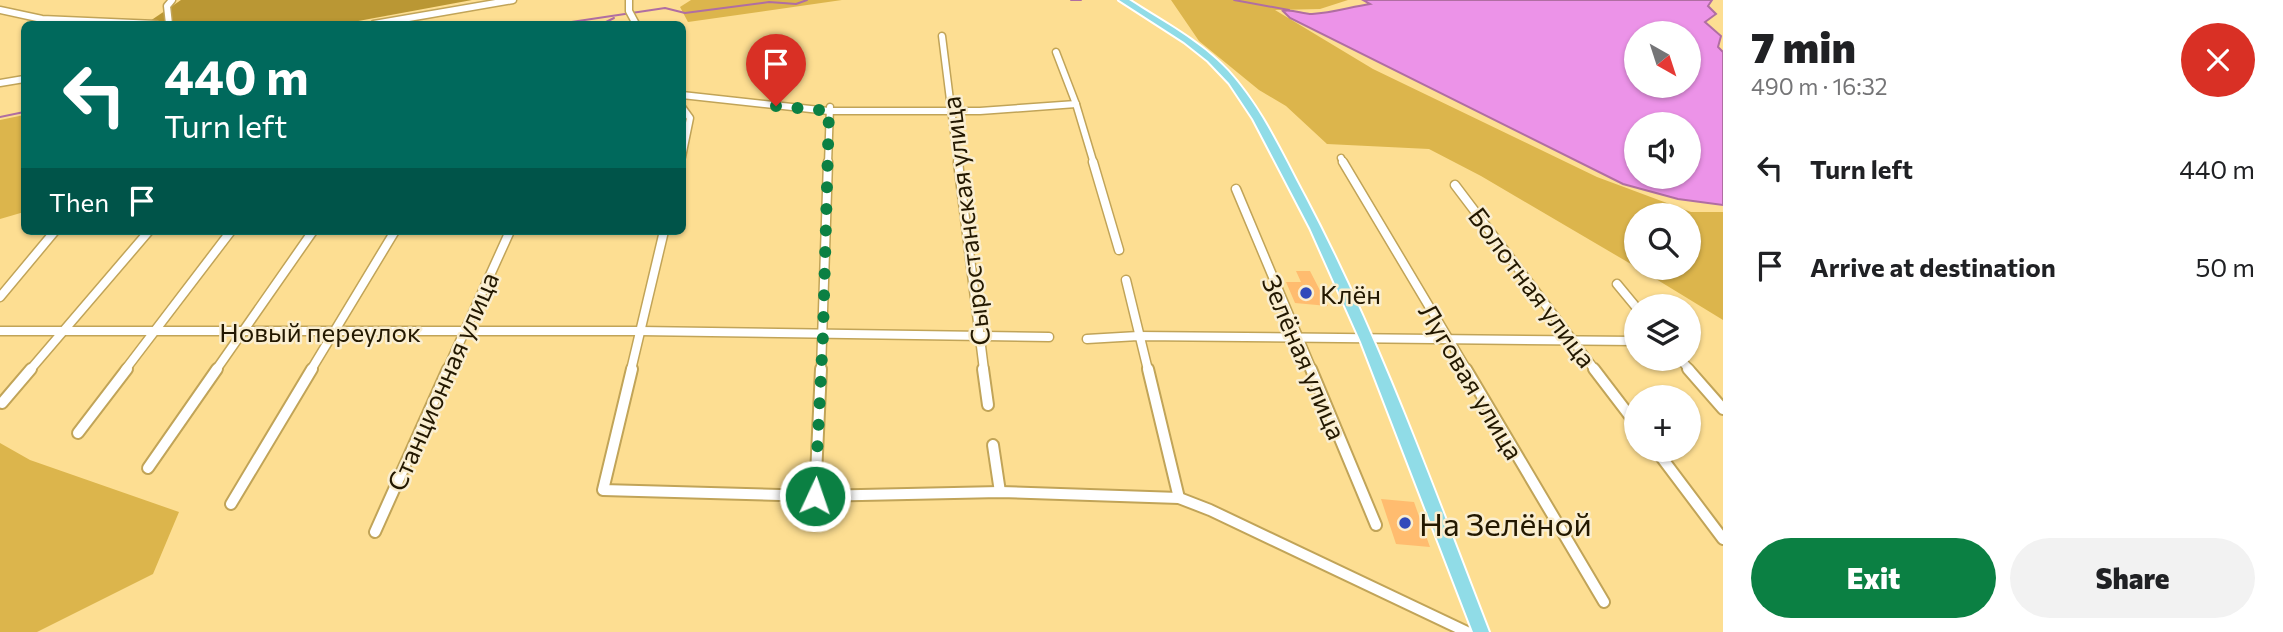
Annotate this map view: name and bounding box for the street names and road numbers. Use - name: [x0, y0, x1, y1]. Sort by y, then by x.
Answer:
- street label: Сыростанская улица: [934, 95, 996, 347]
- street label: Болотная улица: [1463, 201, 1603, 373]
- street label: Станционная улица: [380, 267, 504, 495]
- street label: Зелёная улица: [1256, 270, 1354, 444]
- street label: Луговая улица: [1413, 297, 1531, 465]
- street label: Новый переулок: [219, 316, 421, 347]

